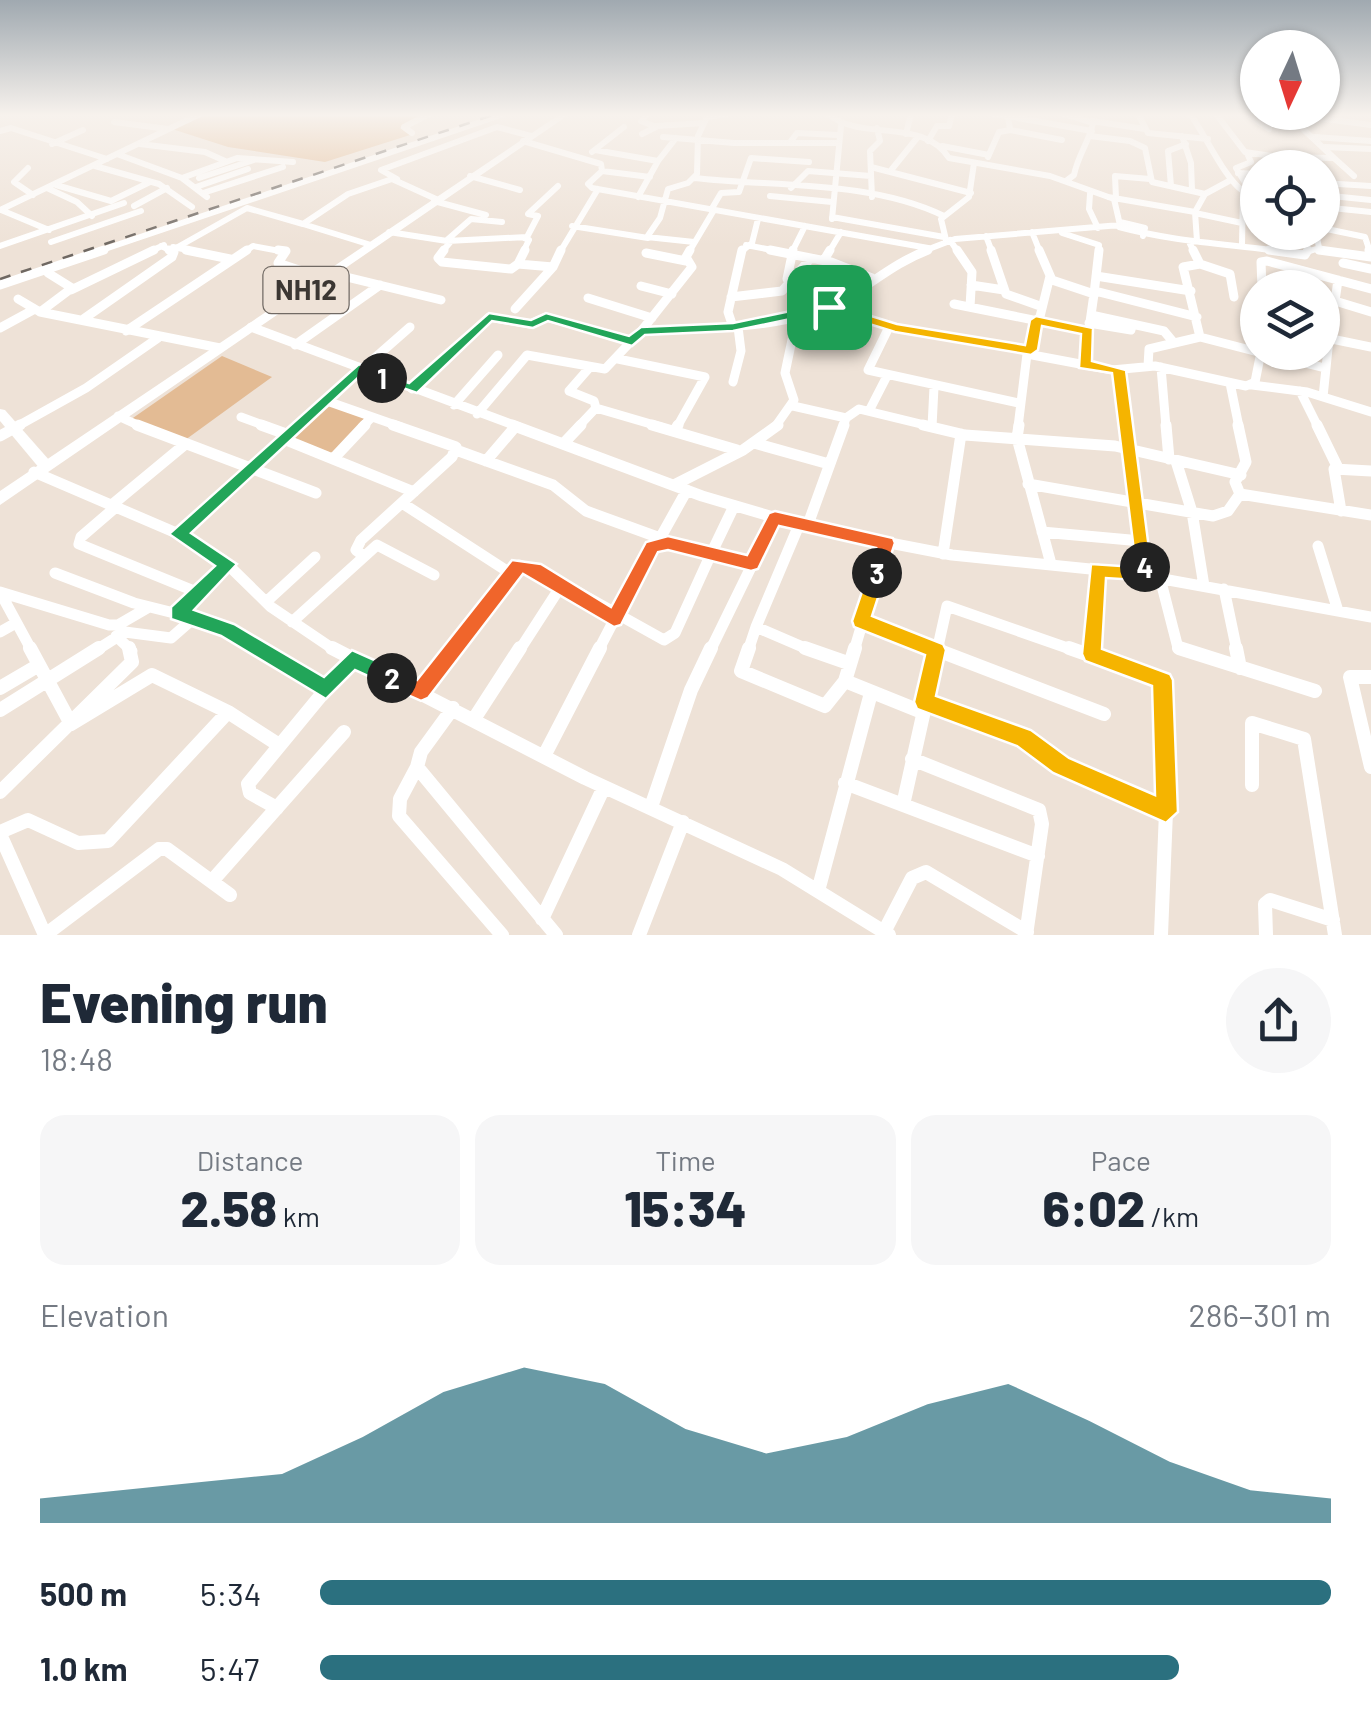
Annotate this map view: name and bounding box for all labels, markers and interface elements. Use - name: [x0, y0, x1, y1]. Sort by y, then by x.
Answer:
- north arrow: [1240, 30, 1340, 130]
- map controls: [1240, 30, 1340, 370]
- button: locate: [1240, 150, 1340, 250]
- pin: [787, 265, 872, 350]
- road number: NH12: [264, 267, 348, 313]
- button: layers: [1240, 270, 1340, 370]
- icon: arrive: [802, 280, 857, 335]
- pin: 1: [357, 353, 407, 403]
- text: 1: [377, 361, 387, 395]
- pin: 4: [1120, 542, 1170, 592]
- pin: 3: [852, 548, 902, 598]
- text: 4: [1137, 550, 1153, 584]
- text: 3: [869, 556, 885, 590]
- pin: 2: [367, 653, 417, 703]
- text: 2: [384, 661, 400, 695]
- text: Evening run: [40, 968, 328, 1034]
- button: share: [1226, 968, 1331, 1073]
- text: 18:48: [40, 1039, 113, 1077]
- text: Distance: [197, 1143, 304, 1177]
- text: Time: [655, 1143, 716, 1177]
- text: Pace: [1091, 1143, 1151, 1177]
- text: 2.58: [180, 1177, 277, 1237]
- text: 15:34: [624, 1177, 747, 1237]
- text: 6:02: [1042, 1177, 1145, 1237]
- text: km: [277, 1199, 320, 1233]
- text: /km: [1145, 1199, 1199, 1233]
- text: Elevation: [40, 1295, 169, 1333]
- text: 286–301 m: [1189, 1295, 1331, 1333]
- text: 500 m: [40, 1574, 127, 1612]
- text: 5:34: [200, 1574, 261, 1612]
- text: 1.0 km: [40, 1649, 128, 1687]
- text: 5:47: [200, 1649, 259, 1687]

